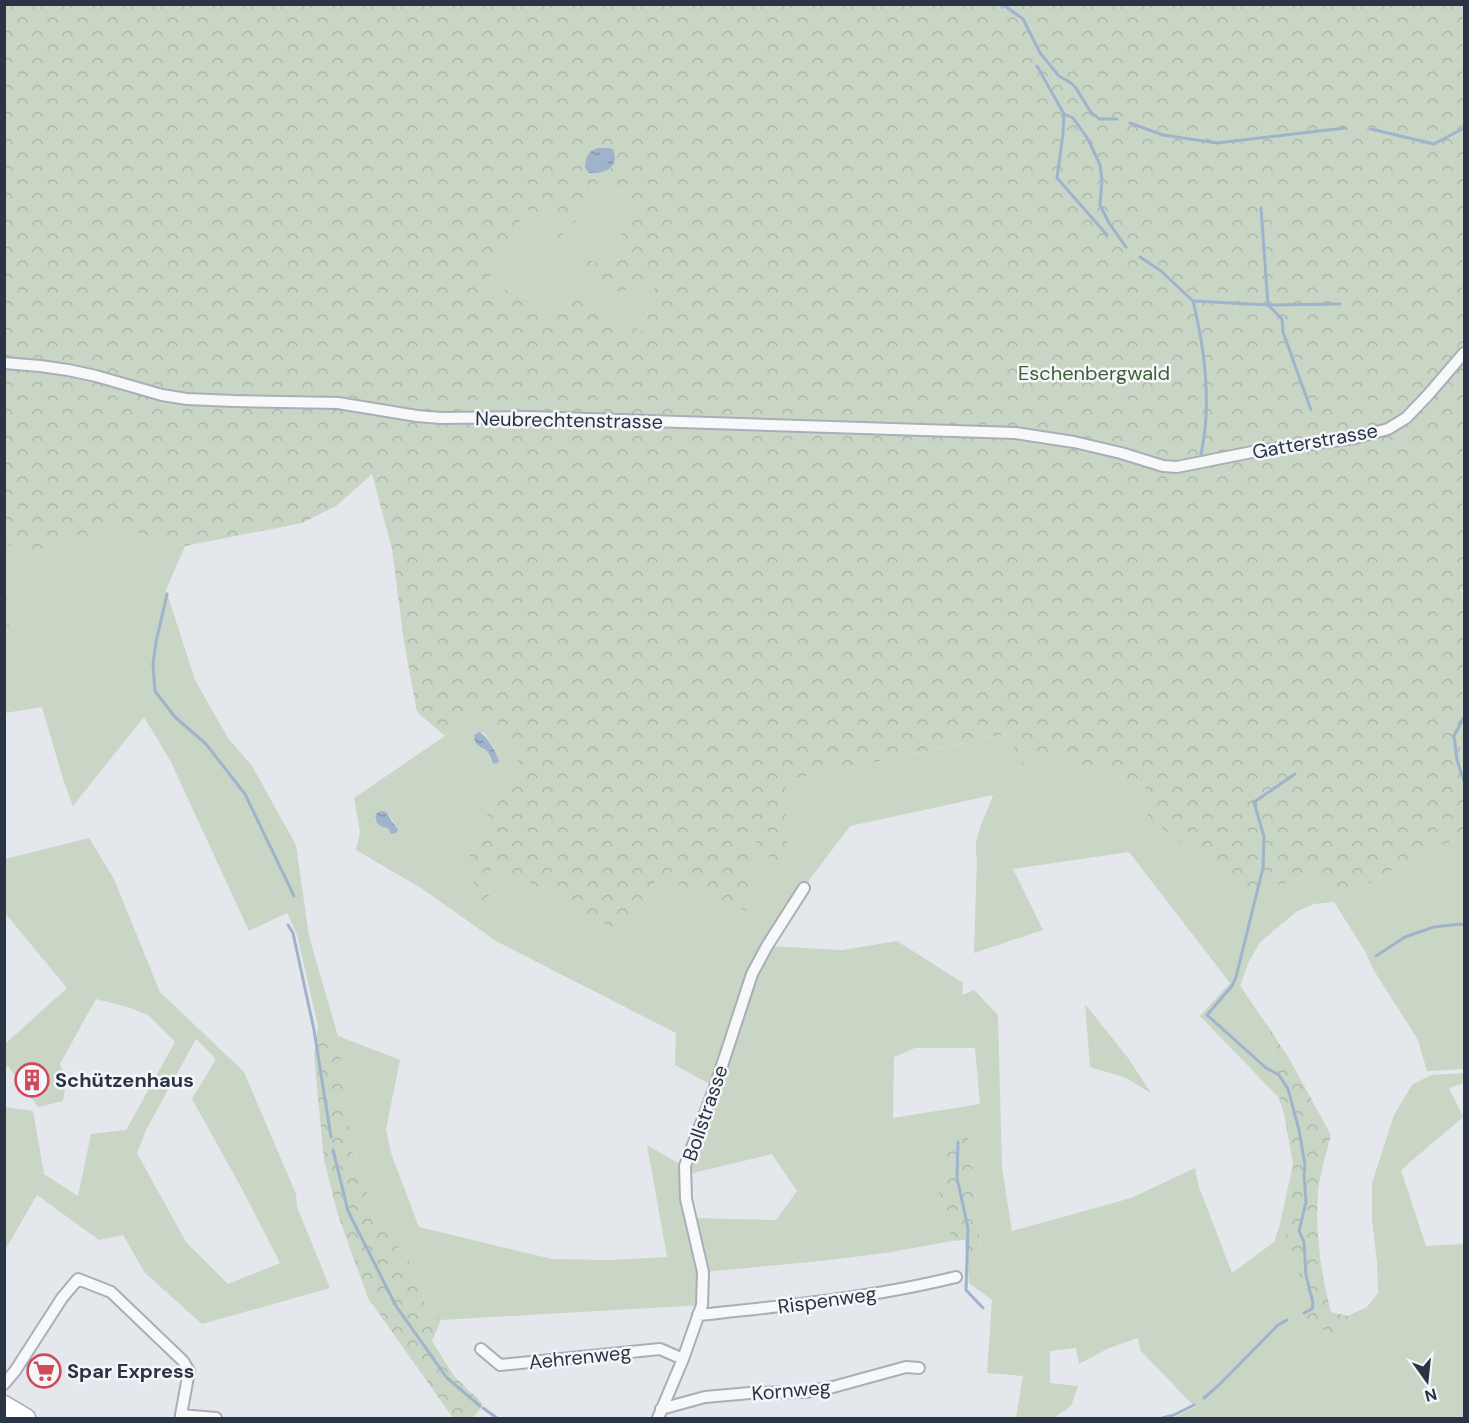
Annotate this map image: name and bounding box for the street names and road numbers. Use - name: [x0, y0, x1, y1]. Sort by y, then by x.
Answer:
- street label: Neubrechtenstrasse: [475, 405, 663, 435]
- street label: Gatterstrasse: [1250, 417, 1380, 465]
- street label: Bollstrasse: [676, 1061, 734, 1165]
- street label: Rispenweg: [776, 1280, 878, 1320]
- street label: Aehrenweg: [528, 1339, 632, 1375]
- street label: Kornweg: [750, 1374, 832, 1406]

